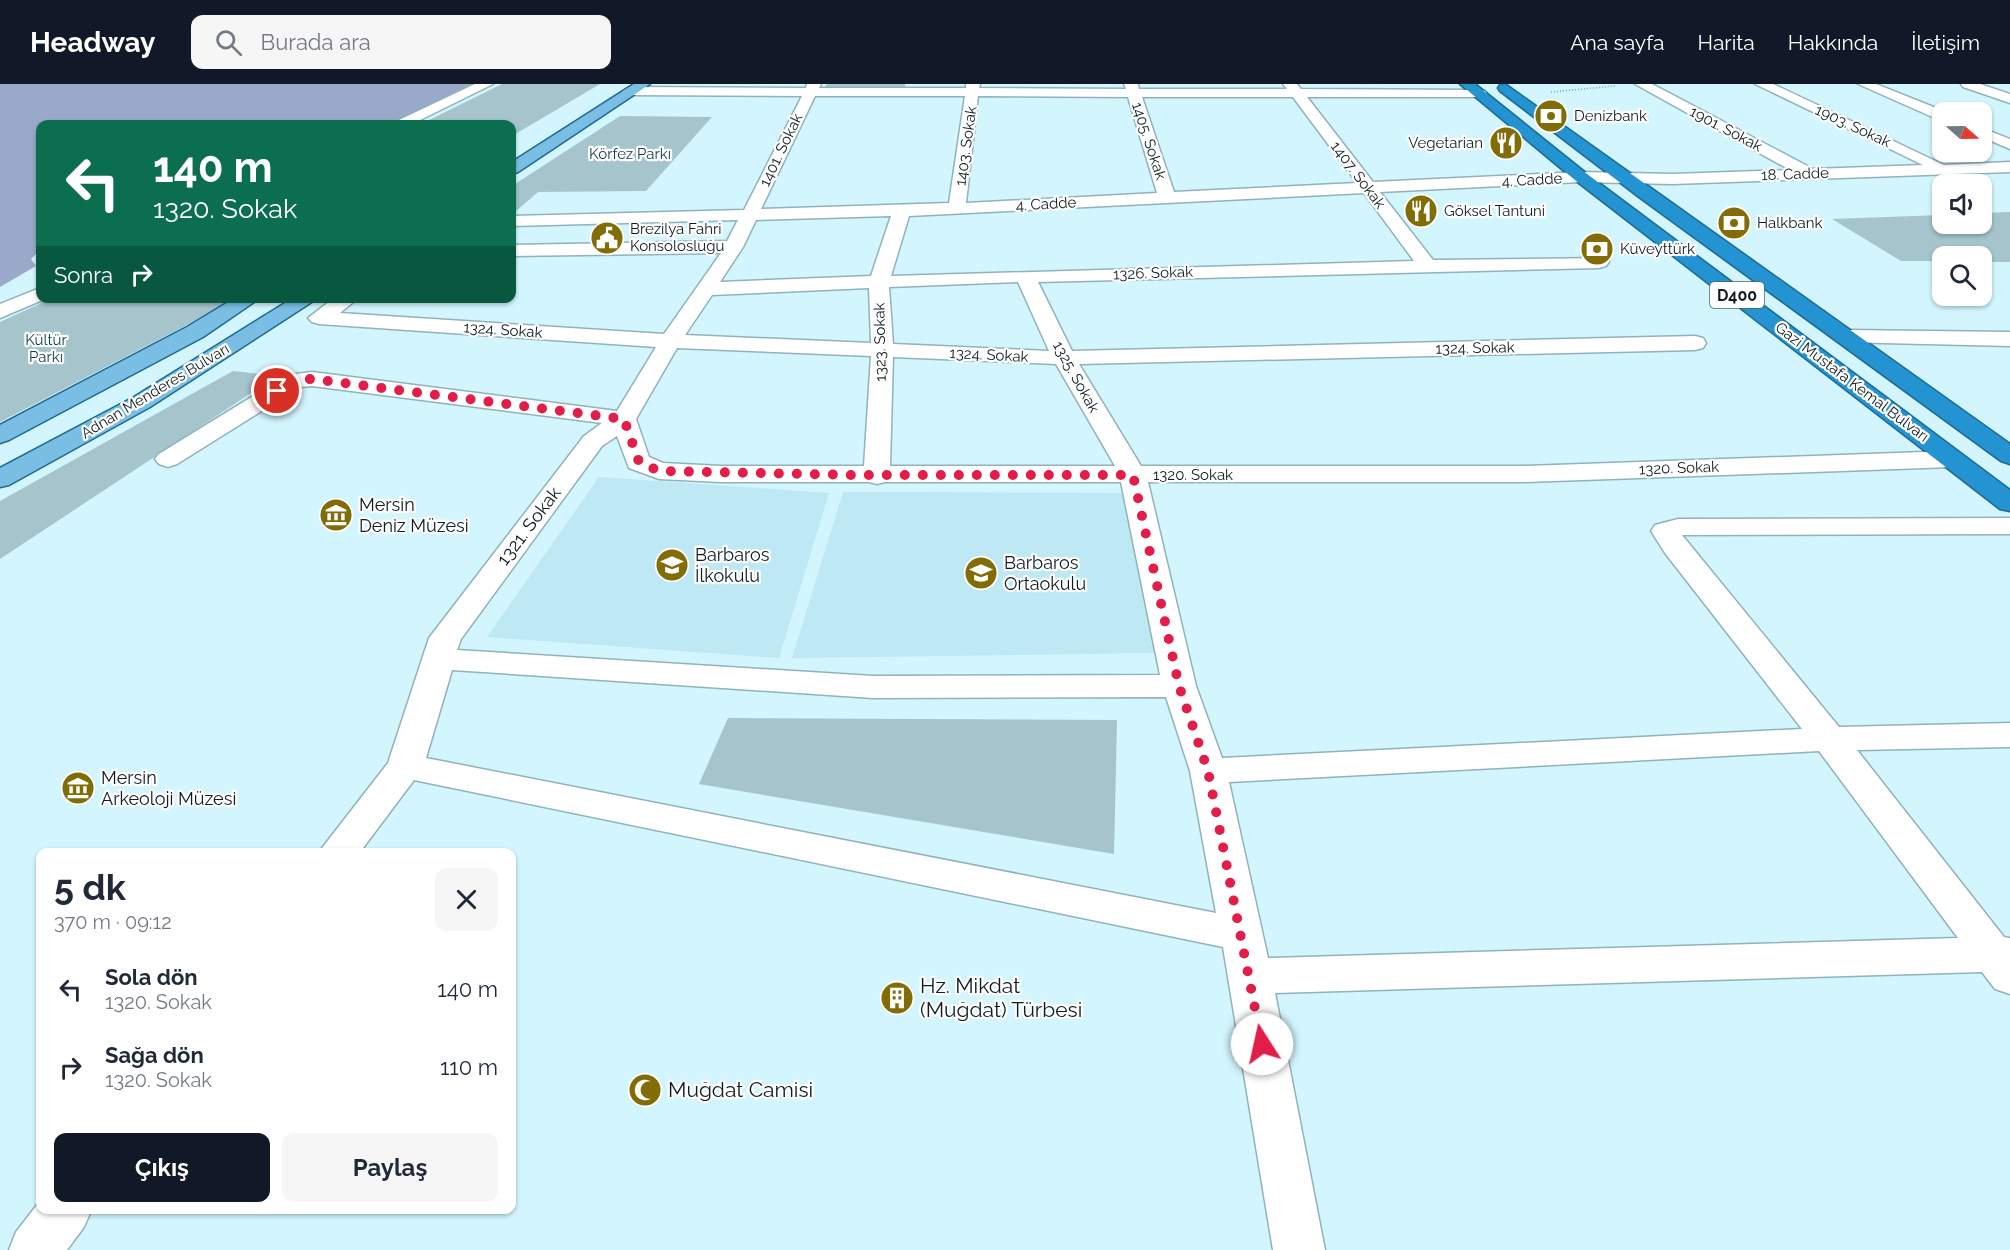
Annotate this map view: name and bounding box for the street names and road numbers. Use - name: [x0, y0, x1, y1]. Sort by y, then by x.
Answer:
- street label: 1405. Sokak: [1128, 100, 1170, 182]
- street label: 1903. Sokak: [1812, 101, 1894, 151]
- street label: 1901. Sokak: [1687, 102, 1765, 156]
- street label: 1403. Sokak: [951, 105, 981, 187]
- street label: 1401. Sokak: [756, 111, 806, 189]
- street label: 1407. Sokak: [1327, 138, 1389, 212]
- street label: 18. Cadde: [1761, 164, 1829, 184]
- street label: 4. Cadde: [1501, 169, 1563, 191]
- street label: 4. Cadde: [1015, 193, 1077, 215]
- street label: 1326. Sokak: [1113, 263, 1193, 283]
- road number: D400: [1710, 282, 1764, 308]
- street label: 1323. Sokak: [870, 302, 890, 382]
- street label: 1324. Sokak: [463, 318, 543, 342]
- street label: Gazi Mustafa Kemal Bulvarı: [1772, 318, 1932, 446]
- street label: 1325. Sokak: [1049, 338, 1103, 416]
- street label: 1324. Sokak: [1435, 338, 1515, 358]
- street label: Adnan Menderes Bulvarı: [78, 340, 232, 442]
- street label: 1324. Sokak: [949, 344, 1029, 366]
- street label: 1320. Sokak: [1639, 458, 1719, 478]
- street label: 1320. Sokak: [1153, 466, 1233, 484]
- street label: 1321. Sokak: [492, 482, 565, 569]

